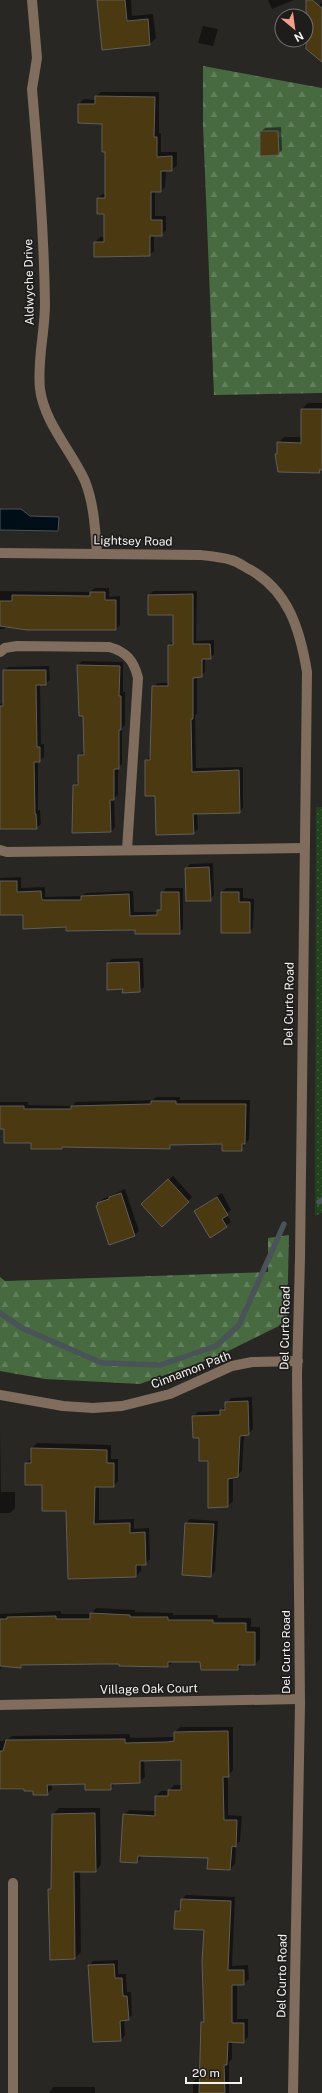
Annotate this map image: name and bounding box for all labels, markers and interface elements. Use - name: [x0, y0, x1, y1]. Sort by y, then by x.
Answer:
- north arrow: [274, 8, 314, 48]
- text: N: [292, 29, 306, 44]
- street label: Aldwyche Drive: [21, 238, 37, 325]
- street label: Lightsey Road: [93, 533, 173, 549]
- street label: Del Curto Road: [281, 962, 297, 1046]
- street label: Del Curto Road: [277, 1286, 293, 1370]
- street label: Cinnamon Path: [149, 1348, 233, 1392]
- street label: Del Curto Road: [279, 1610, 293, 1694]
- street label: Village Oak Court: [100, 1681, 198, 1697]
- street label: Del Curto Road: [274, 1934, 290, 2018]
- scale bar: [186, 2059, 241, 2085]
- text: 20 m: [192, 2066, 220, 2080]

